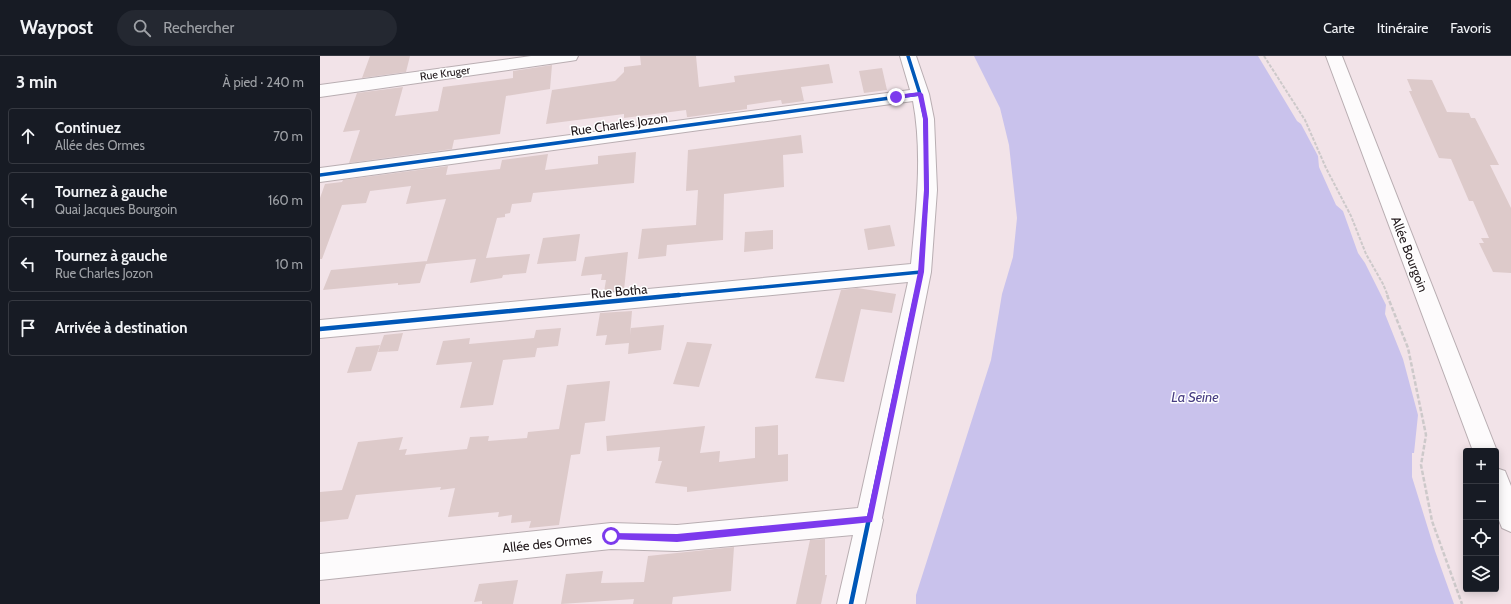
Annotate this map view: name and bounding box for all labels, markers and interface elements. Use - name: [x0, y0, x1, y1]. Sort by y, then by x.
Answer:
- search box: [117, 10, 397, 46]
- text: Waypost: [20, 16, 93, 39]
- icon: search: [131, 17, 153, 39]
- text: Rechercher: [163, 19, 234, 37]
- text: Carte: [1323, 19, 1355, 37]
- text: Itinéraire: [1377, 19, 1428, 37]
- text: Favoris: [1450, 19, 1491, 37]
- street label: Rue Kruger: [419, 62, 471, 83]
- text: 3 min: [16, 72, 57, 92]
- text: À pied · 240 m: [223, 74, 304, 90]
- route end: [887, 88, 905, 106]
- street label: Rue Charles Jozon: [569, 109, 669, 139]
- text: Continuez: [55, 119, 121, 137]
- icon: ahead: [17, 125, 39, 147]
- text: 70 m: [273, 128, 303, 144]
- text: Allée des Ormes: [55, 137, 145, 153]
- text: Tournez à gauche: [55, 183, 167, 201]
- icon: left: [17, 189, 39, 211]
- text: 160 m: [268, 192, 303, 208]
- text: Quai Jacques Bourgoin: [55, 201, 177, 217]
- street label: Allée Bourgoin: [1388, 214, 1432, 294]
- text: Tournez à gauche: [55, 247, 167, 265]
- icon: left: [17, 253, 39, 275]
- text: 10 m: [275, 256, 303, 272]
- text: Rue Charles Jozon: [55, 265, 153, 281]
- street label: Rue Botha: [590, 280, 649, 301]
- icon: arrive: [17, 317, 39, 339]
- text: Arrivée à destination: [55, 319, 187, 337]
- water label: La Seine: [1171, 388, 1219, 406]
- map controls: [1463, 448, 1499, 592]
- button: +: [1463, 448, 1499, 484]
- button: −: [1463, 484, 1499, 520]
- button: locate: [1463, 520, 1499, 556]
- route start: [602, 527, 620, 545]
- street label: Allée des Ormes: [501, 530, 593, 556]
- button: layers: [1463, 556, 1499, 592]

